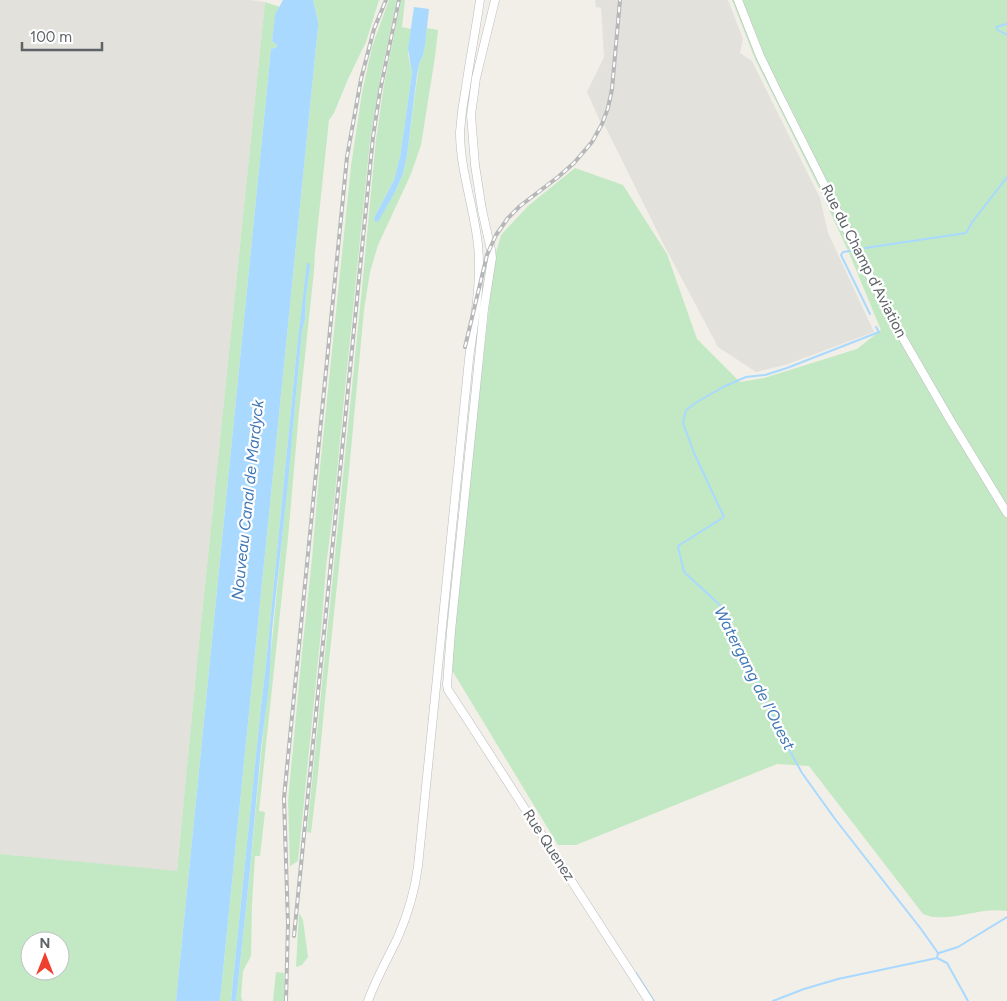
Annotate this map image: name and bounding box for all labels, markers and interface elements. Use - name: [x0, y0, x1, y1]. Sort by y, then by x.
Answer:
- scale bar: [22, 20, 102, 52]
- text: 100 m: [30, 28, 72, 46]
- street label: Rue du Champ d'Aviation: [817, 181, 911, 341]
- water label: Nouveau Canal de Mardyck: [228, 398, 268, 601]
- water label: Watergang de l'Ouest: [710, 603, 799, 754]
- street label: Rue Quenez: [519, 806, 579, 884]
- north arrow: [20, 931, 70, 981]
- text: N: [40, 935, 50, 952]

